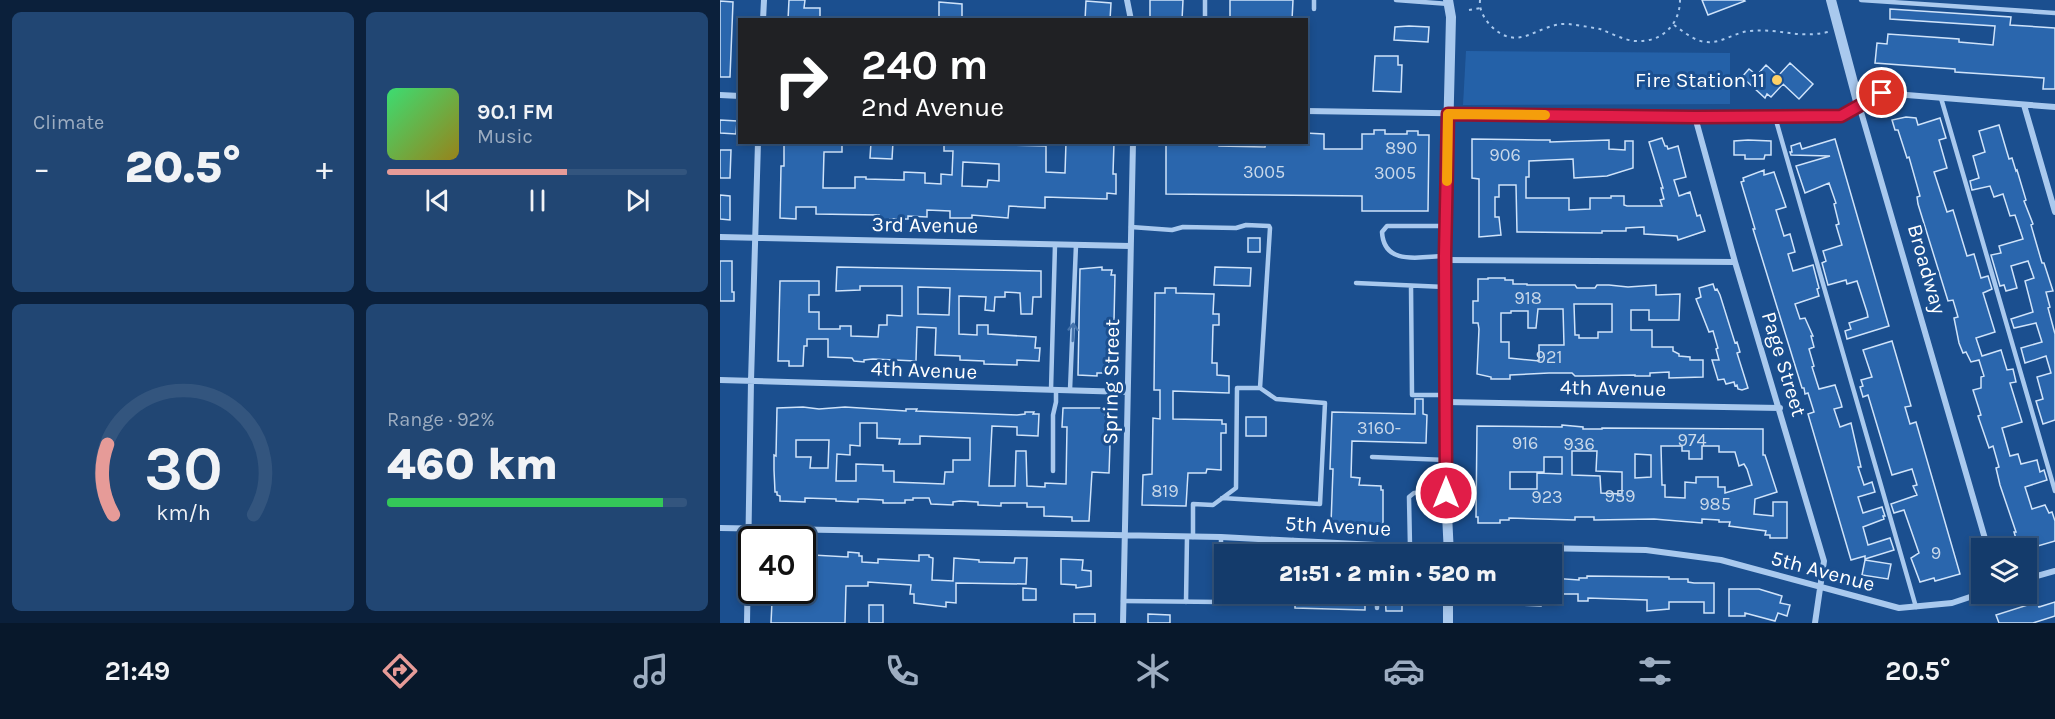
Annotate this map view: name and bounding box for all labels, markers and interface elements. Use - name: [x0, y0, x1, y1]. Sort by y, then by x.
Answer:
- text: 240 m: [861, 40, 988, 90]
- icon: right: [762, 42, 840, 120]
- pin: [1856, 67, 1907, 118]
- place label: Fire Station 11: [1635, 68, 1765, 92]
- marker: Fire Station 11: [1770, 73, 1784, 87]
- icon: arrive: [1865, 76, 1898, 109]
- text: 2nd Avenue: [861, 91, 1004, 123]
- text: 90.1 FM: [477, 99, 554, 125]
- text: Climate: [33, 111, 104, 134]
- text: Music: [477, 125, 533, 148]
- house number: 890: [1385, 137, 1417, 159]
- text: 20.5°: [125, 141, 241, 193]
- house number: 906: [1489, 144, 1521, 166]
- text: −: [33, 149, 50, 187]
- text: +: [316, 149, 333, 187]
- house number: 3005: [1243, 161, 1285, 183]
- house number: 3005: [1374, 162, 1416, 184]
- icon: previous: [421, 184, 454, 217]
- icon: pause: [521, 184, 554, 217]
- icon: next: [621, 184, 654, 217]
- street label: 3rd Avenue: [872, 212, 978, 238]
- street label: Broadway: [1903, 221, 1951, 317]
- house number: 918: [1514, 287, 1542, 309]
- street label: Page Street: [1757, 309, 1811, 419]
- street label: Spring Street: [1098, 319, 1124, 445]
- one-way arrow: [1067, 323, 1078, 342]
- house number: 921: [1536, 346, 1562, 368]
- street label: 4th Avenue: [870, 356, 978, 384]
- street label: 4th Avenue: [1560, 375, 1666, 401]
- text: Range · 92%: [387, 408, 495, 431]
- house number: 3160-: [1357, 417, 1401, 439]
- house number: 974: [1678, 429, 1706, 451]
- text: 30: [144, 432, 222, 505]
- house number: 916: [1512, 432, 1538, 454]
- house number: 936: [1563, 433, 1595, 455]
- text: 460 km: [387, 438, 558, 490]
- position arrow: [1414, 461, 1478, 525]
- house number: 819: [1151, 480, 1179, 502]
- house number: 959: [1604, 485, 1636, 507]
- house number: 923: [1531, 486, 1563, 508]
- house number: 985: [1699, 493, 1731, 515]
- text: km/h: [156, 500, 210, 525]
- street label: 5th Avenue: [1284, 511, 1392, 541]
- speed limit sign: 40: [738, 526, 816, 604]
- map controls: [1971, 538, 2037, 604]
- button: layers: [1971, 538, 2037, 604]
- house number: 9: [1931, 542, 1941, 564]
- street label: 5th Avenue: [1768, 546, 1878, 596]
- text: 21:51 · 2 min · 520 m: [1279, 561, 1497, 587]
- icon: directions: [379, 650, 421, 692]
- icon: music: [630, 650, 672, 692]
- icon: phone: [881, 650, 923, 692]
- icon: climate: [1132, 650, 1174, 692]
- icon: car: [1383, 650, 1425, 692]
- icon: filters: [1634, 650, 1676, 692]
- text: 21:49: [104, 655, 170, 687]
- text: 20.5°: [1885, 655, 1950, 687]

